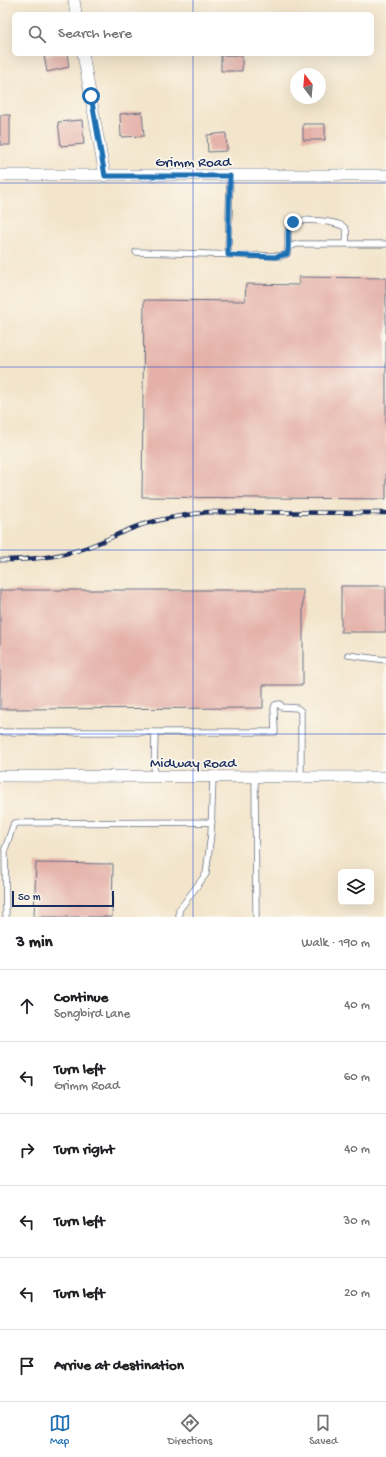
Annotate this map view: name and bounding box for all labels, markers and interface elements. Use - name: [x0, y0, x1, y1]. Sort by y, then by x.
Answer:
- search box: [12, 12, 374, 56]
- icon: search: [26, 23, 48, 45]
- text: Search here: [58, 25, 132, 43]
- north arrow: [290, 68, 326, 104]
- route start: [82, 87, 100, 105]
- street label: Grimm Road: [155, 154, 232, 172]
- route end: [284, 213, 302, 231]
- street label: Midway Road: [150, 755, 237, 773]
- map controls: [338, 869, 374, 905]
- button: layers: [338, 869, 374, 905]
- scale bar: [12, 889, 114, 908]
- text: 50 m: [18, 892, 40, 904]
- text: 3 min: [16, 933, 53, 953]
- text: Walk · 190 m: [301, 936, 370, 951]
- text: Continue: [54, 989, 108, 1007]
- icon: ahead: [16, 995, 38, 1017]
- text: 40 m: [344, 998, 370, 1013]
- text: Songbird Lane: [54, 1007, 130, 1022]
- text: Turn left: [54, 1061, 105, 1079]
- icon: left: [16, 1067, 38, 1089]
- text: 60 m: [344, 1070, 370, 1085]
- text: Grimm Road: [54, 1079, 120, 1094]
- icon: right: [16, 1139, 38, 1161]
- text: Turn right: [54, 1141, 114, 1159]
- text: 40 m: [344, 1142, 370, 1157]
- icon: left: [16, 1211, 38, 1233]
- text: Turn left: [54, 1213, 105, 1231]
- text: 30 m: [344, 1214, 370, 1229]
- icon: left: [16, 1283, 38, 1305]
- text: Turn left: [54, 1285, 105, 1303]
- text: 20 m: [344, 1286, 370, 1301]
- icon: arrive: [16, 1355, 38, 1377]
- text: Arrive at destination: [54, 1357, 184, 1375]
- tab: Map: [49, 1412, 71, 1448]
- tab: Directions: [168, 1412, 212, 1448]
- tab: Saved: [309, 1412, 337, 1448]

